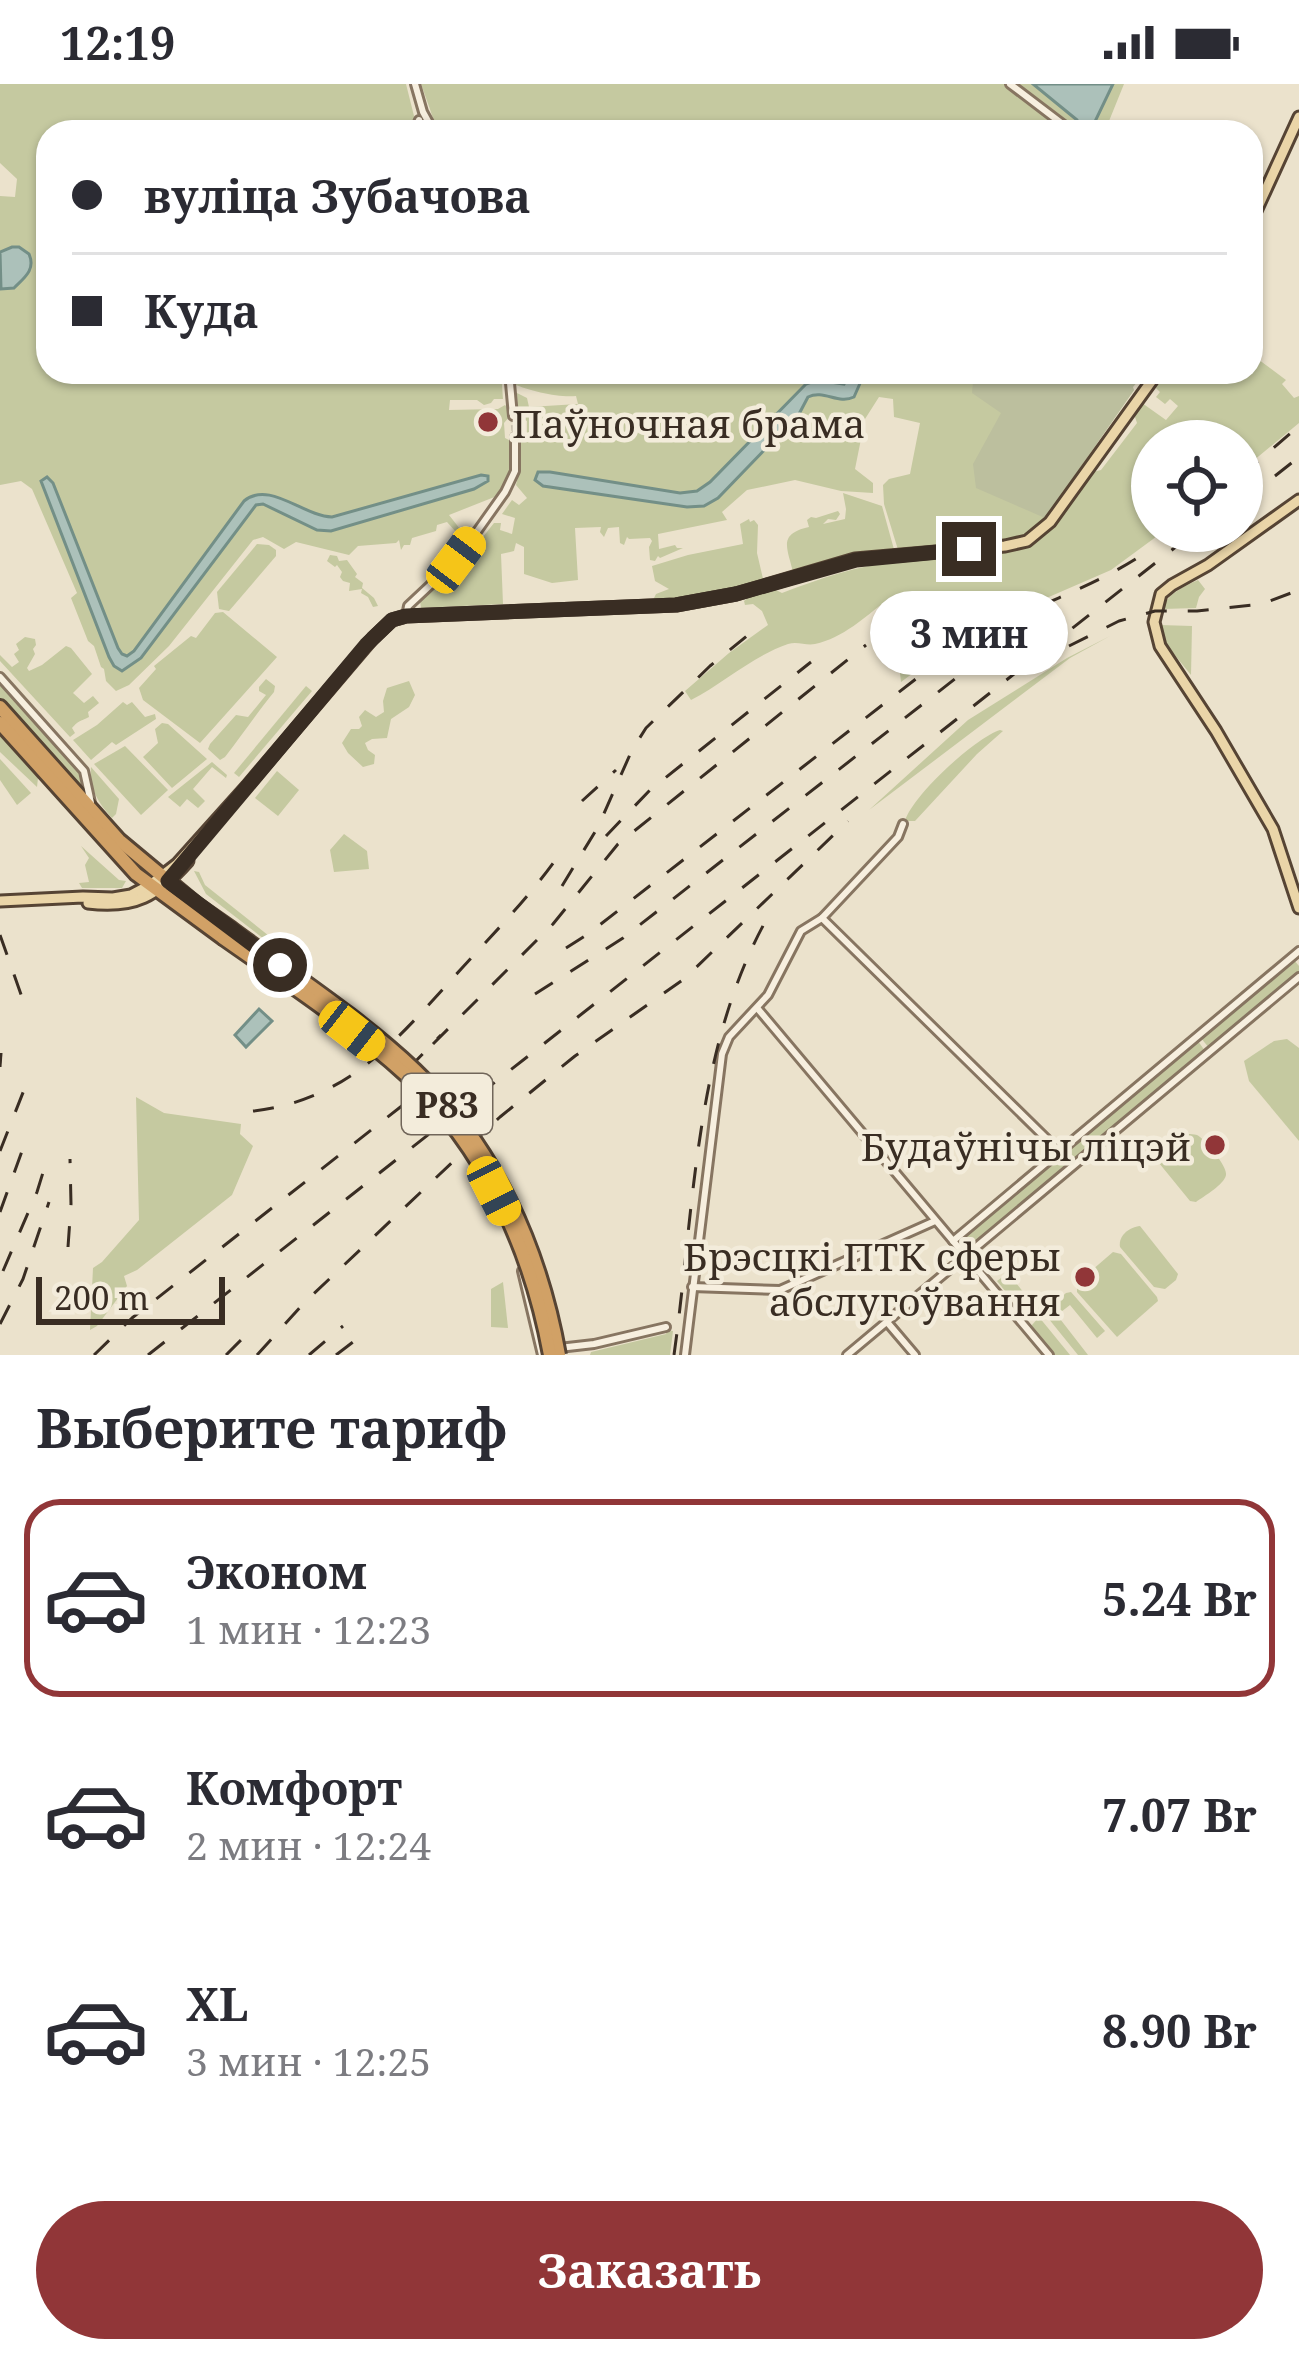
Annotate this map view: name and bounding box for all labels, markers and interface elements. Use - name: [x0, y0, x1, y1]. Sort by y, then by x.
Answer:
- text: 12:19: [60, 12, 175, 73]
- text: вуліца Зубачова: [144, 165, 531, 226]
- text: Куда: [144, 280, 259, 341]
- place label: Паўночная брама: [512, 396, 865, 449]
- marker: Паўночная брама: [475, 409, 501, 435]
- map controls: [1131, 420, 1263, 552]
- button: locate: [1131, 420, 1263, 552]
- car: [420, 520, 492, 600]
- route end: [942, 522, 996, 576]
- callout: 3 мин: [870, 591, 1068, 675]
- text: 3 мин: [910, 606, 1028, 659]
- route start: [253, 938, 307, 992]
- car: [313, 995, 391, 1067]
- road number: Р83: [402, 1074, 492, 1134]
- place label: Будаўнічы ліцэй: [861, 1119, 1191, 1172]
- marker: Будаўнічы ліцэй: [1202, 1132, 1228, 1158]
- car: [462, 1151, 526, 1231]
- place label: Брэсцкі ПТК сферы абслугоўвання: [683, 1229, 1061, 1327]
- marker: Брэсцкі ПТК сферы абслугоўвання: [1072, 1264, 1098, 1290]
- scale bar: [36, 1271, 225, 1324]
- text: 200 m: [54, 1275, 149, 1320]
- text: Выберите тариф: [36, 1390, 507, 1464]
- text: Эконом: [186, 1541, 367, 1602]
- icon: car: [42, 1544, 150, 1652]
- text: 5.24 Br: [1102, 1568, 1257, 1629]
- text: 1 мин · 12:23: [186, 1602, 431, 1655]
- text: Комфорт: [186, 1757, 402, 1818]
- icon: car: [42, 1760, 150, 1868]
- text: 7.07 Br: [1102, 1784, 1257, 1845]
- text: 2 мин · 12:24: [186, 1818, 431, 1871]
- text: XL: [186, 1973, 248, 2034]
- icon: car: [42, 1976, 150, 2084]
- text: 8.90 Br: [1102, 2000, 1257, 2061]
- text: 3 мин · 12:25: [186, 2034, 431, 2087]
- button: Заказать: [36, 2201, 1263, 2339]

